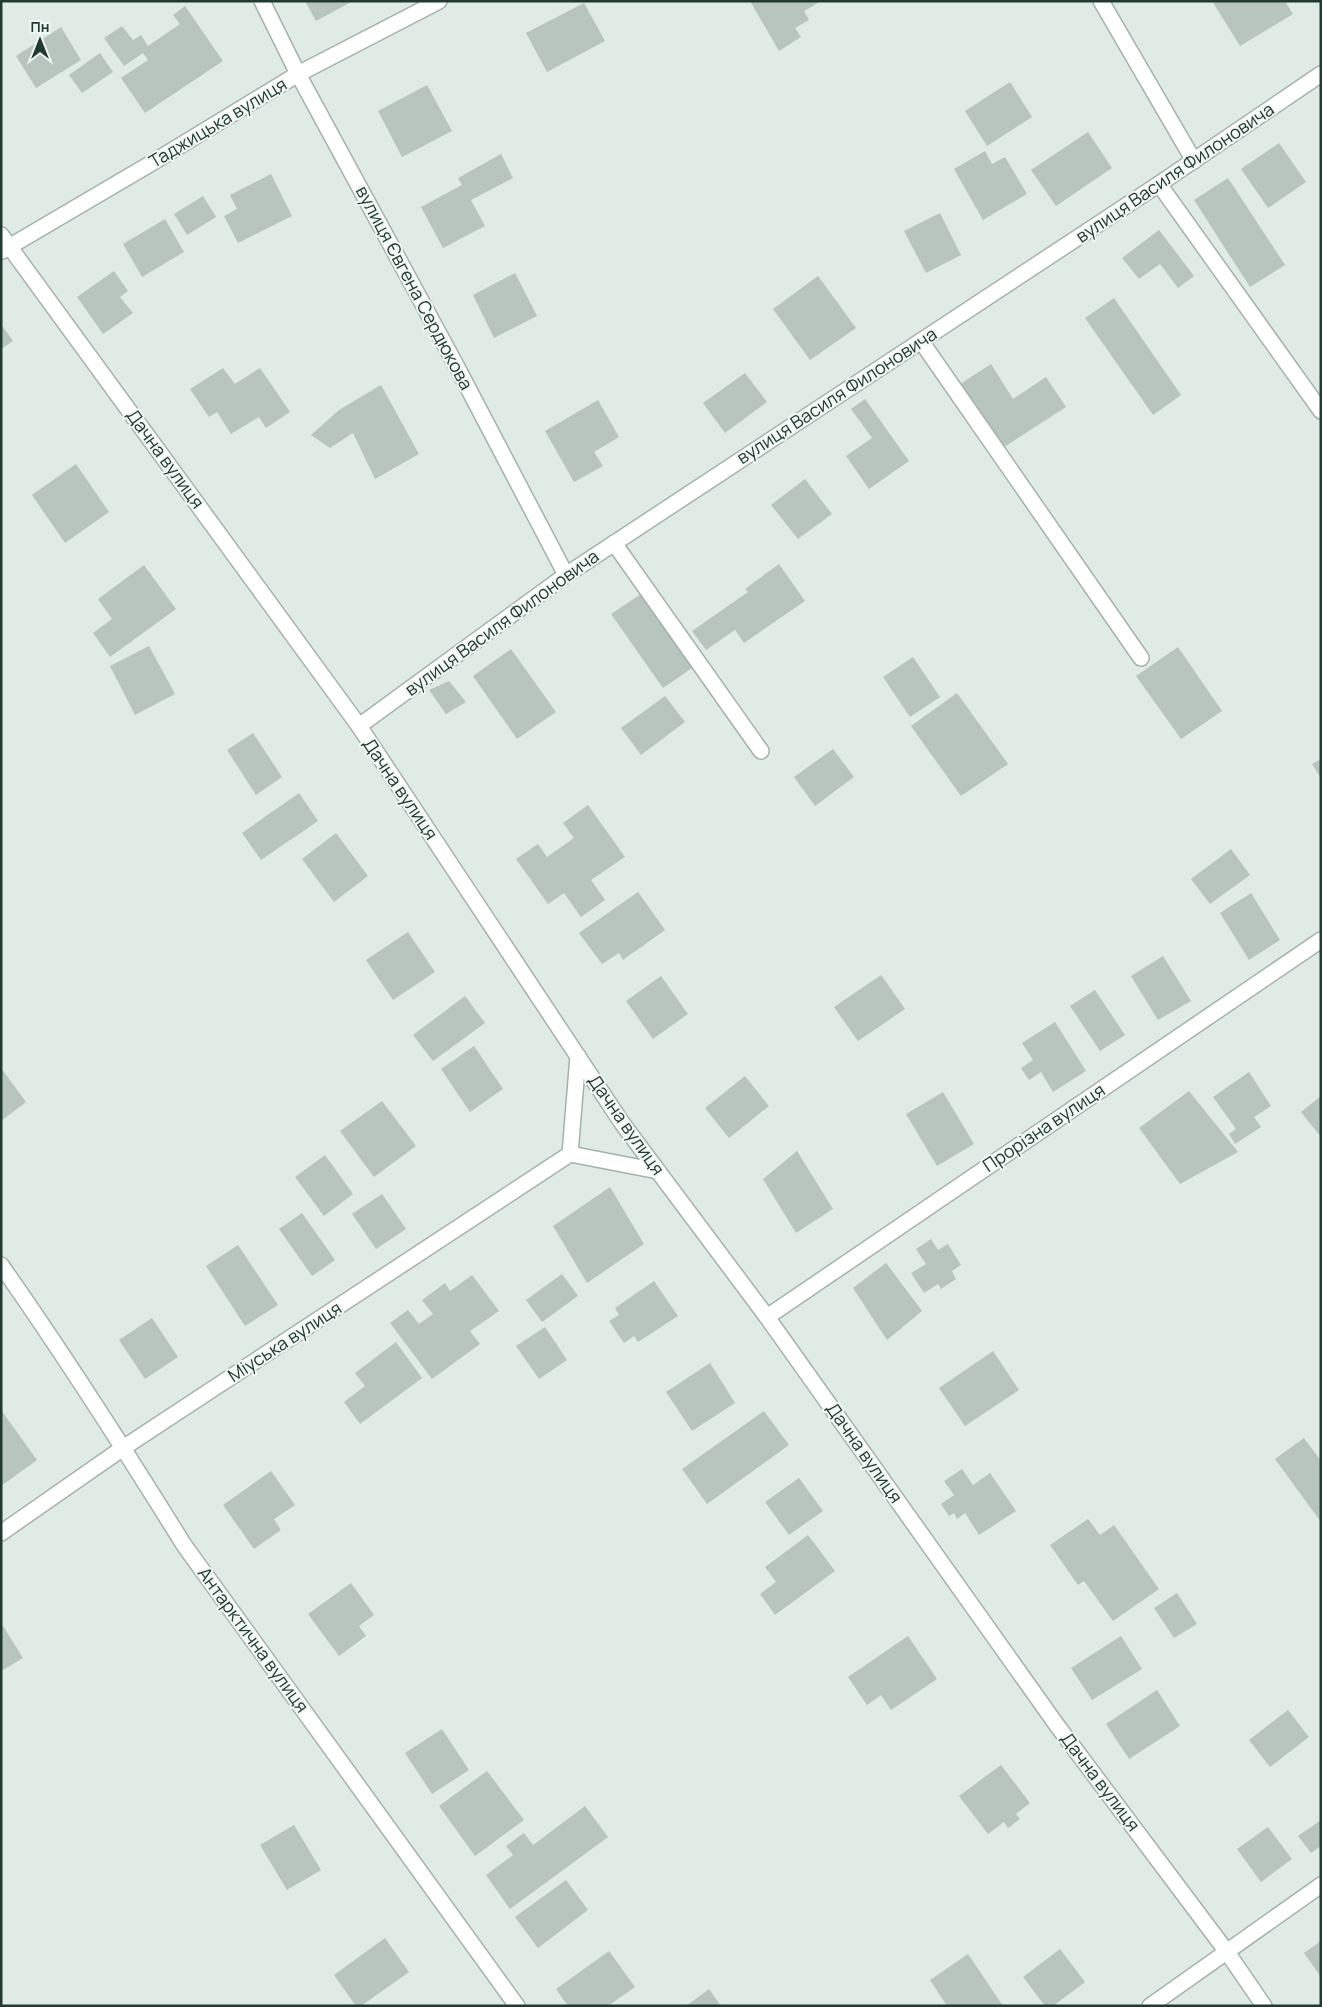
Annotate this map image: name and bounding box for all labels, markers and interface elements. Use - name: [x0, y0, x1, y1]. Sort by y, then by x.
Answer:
- north arrow: [15, 15, 65, 65]
- text: Пн: [31, 17, 49, 36]
- street label: Таджицька вулиця: [144, 71, 291, 173]
- street label: вулиця Василя Филоновича: [1071, 97, 1278, 248]
- street label: вулиця Євгена Сердюкова: [351, 181, 479, 394]
- street label: вулиця Василя Филоновича: [732, 321, 941, 469]
- street label: Дачна вулиця: [121, 404, 210, 513]
- street label: вулиця Василя Филоновича: [400, 544, 603, 701]
- street label: Дачна вулиця: [358, 733, 444, 844]
- street label: Дачна вулиця: [583, 1069, 670, 1180]
- street label: Прорізна вулиця: [978, 1077, 1109, 1177]
- street label: Міуська вулиця: [223, 1295, 346, 1387]
- street label: Дачна вулиця: [821, 1397, 908, 1508]
- street label: Антарктична вулиця: [193, 1562, 315, 1717]
- street label: Дачна вулиця: [1056, 1727, 1146, 1836]

